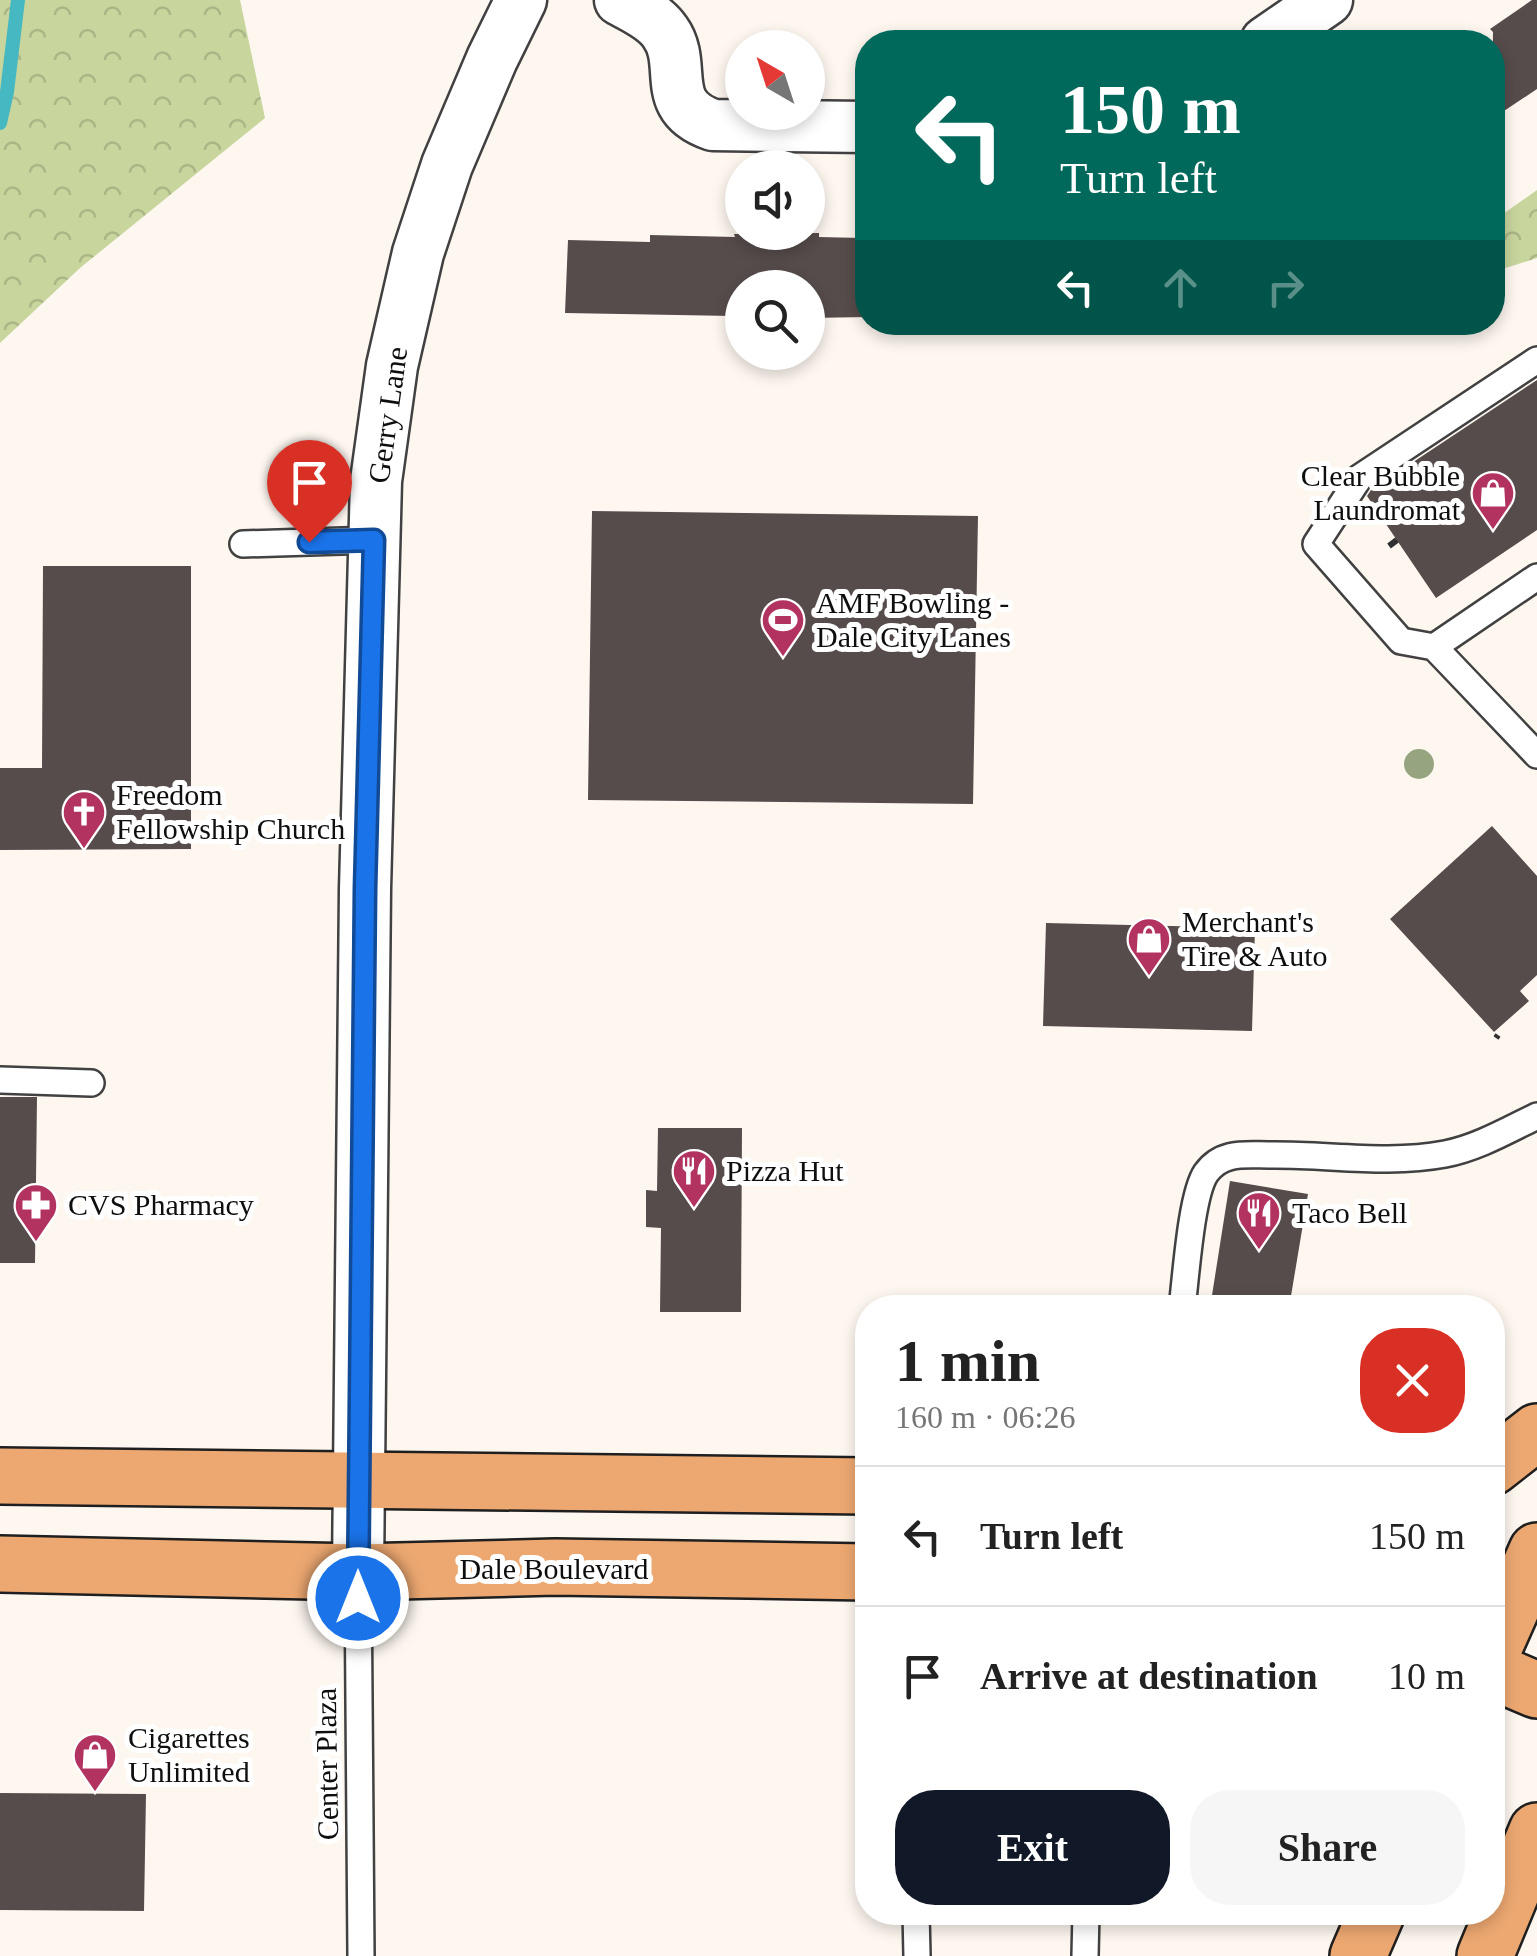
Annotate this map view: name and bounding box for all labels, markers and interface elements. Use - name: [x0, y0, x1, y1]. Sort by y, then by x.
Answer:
- north arrow: [725, 30, 825, 130]
- map controls: [725, 30, 825, 370]
- icon: left: [895, 70, 1025, 200]
- text: 150 m: [1060, 71, 1241, 148]
- button: sound: [725, 150, 825, 250]
- text: Turn left: [1060, 153, 1217, 203]
- icon: left: [1048, 260, 1103, 315]
- icon: ahead: [1153, 260, 1208, 315]
- icon: right: [1258, 260, 1313, 315]
- button: search: [725, 270, 825, 370]
- street label: Gerry Lane: [362, 345, 413, 485]
- pin: [267, 440, 352, 543]
- icon: arrive: [282, 455, 337, 510]
- place label: Clear Bubble Laundromat: [1301, 459, 1461, 526]
- shop icon: Clear Bubble Laundromat: [1470, 470, 1516, 531]
- place label: AMF Bowling - Dale City Lanes: [816, 586, 1011, 653]
- sports icon: AMF Bowling - Dale City Lanes: [760, 597, 806, 658]
- place label: Freedom Fellowship Church: [116, 778, 345, 845]
- church icon: Freedom Fellowship Church: [61, 789, 107, 850]
- place label: Merchant's Tire & Auto: [1182, 905, 1328, 972]
- shop icon: Merchant's Tire & Auto: [1126, 916, 1172, 977]
- restaurant icon: Pizza Hut: [671, 1148, 717, 1209]
- place label: Pizza Hut: [726, 1154, 844, 1187]
- pharmacy icon: CVS Pharmacy: [13, 1182, 59, 1243]
- place label: CVS Pharmacy: [68, 1188, 254, 1221]
- restaurant icon: Taco Bell: [1236, 1190, 1282, 1251]
- place label: Taco Bell: [1292, 1196, 1407, 1229]
- text: 1 min: [895, 1328, 1040, 1394]
- button: close: [1360, 1328, 1465, 1433]
- text: 160 m · 06:26: [895, 1399, 1075, 1435]
- icon: left: [895, 1509, 950, 1564]
- text: Turn left: [980, 1515, 1123, 1557]
- text: 150 m: [1369, 1515, 1465, 1557]
- position arrow: [306, 1546, 410, 1650]
- street label: Dale Boulevard: [459, 1552, 649, 1585]
- icon: arrive: [895, 1649, 950, 1704]
- text: Arrive at destination: [980, 1655, 1318, 1697]
- text: 10 m: [1388, 1655, 1465, 1697]
- street label: Center Plaza: [309, 1688, 344, 1841]
- place label: Cigarettes Unlimited: [128, 1721, 250, 1788]
- shop icon: Cigarettes Unlimited: [72, 1732, 118, 1793]
- button: Exit: [895, 1790, 1170, 1905]
- button: Share: [1190, 1790, 1465, 1905]

